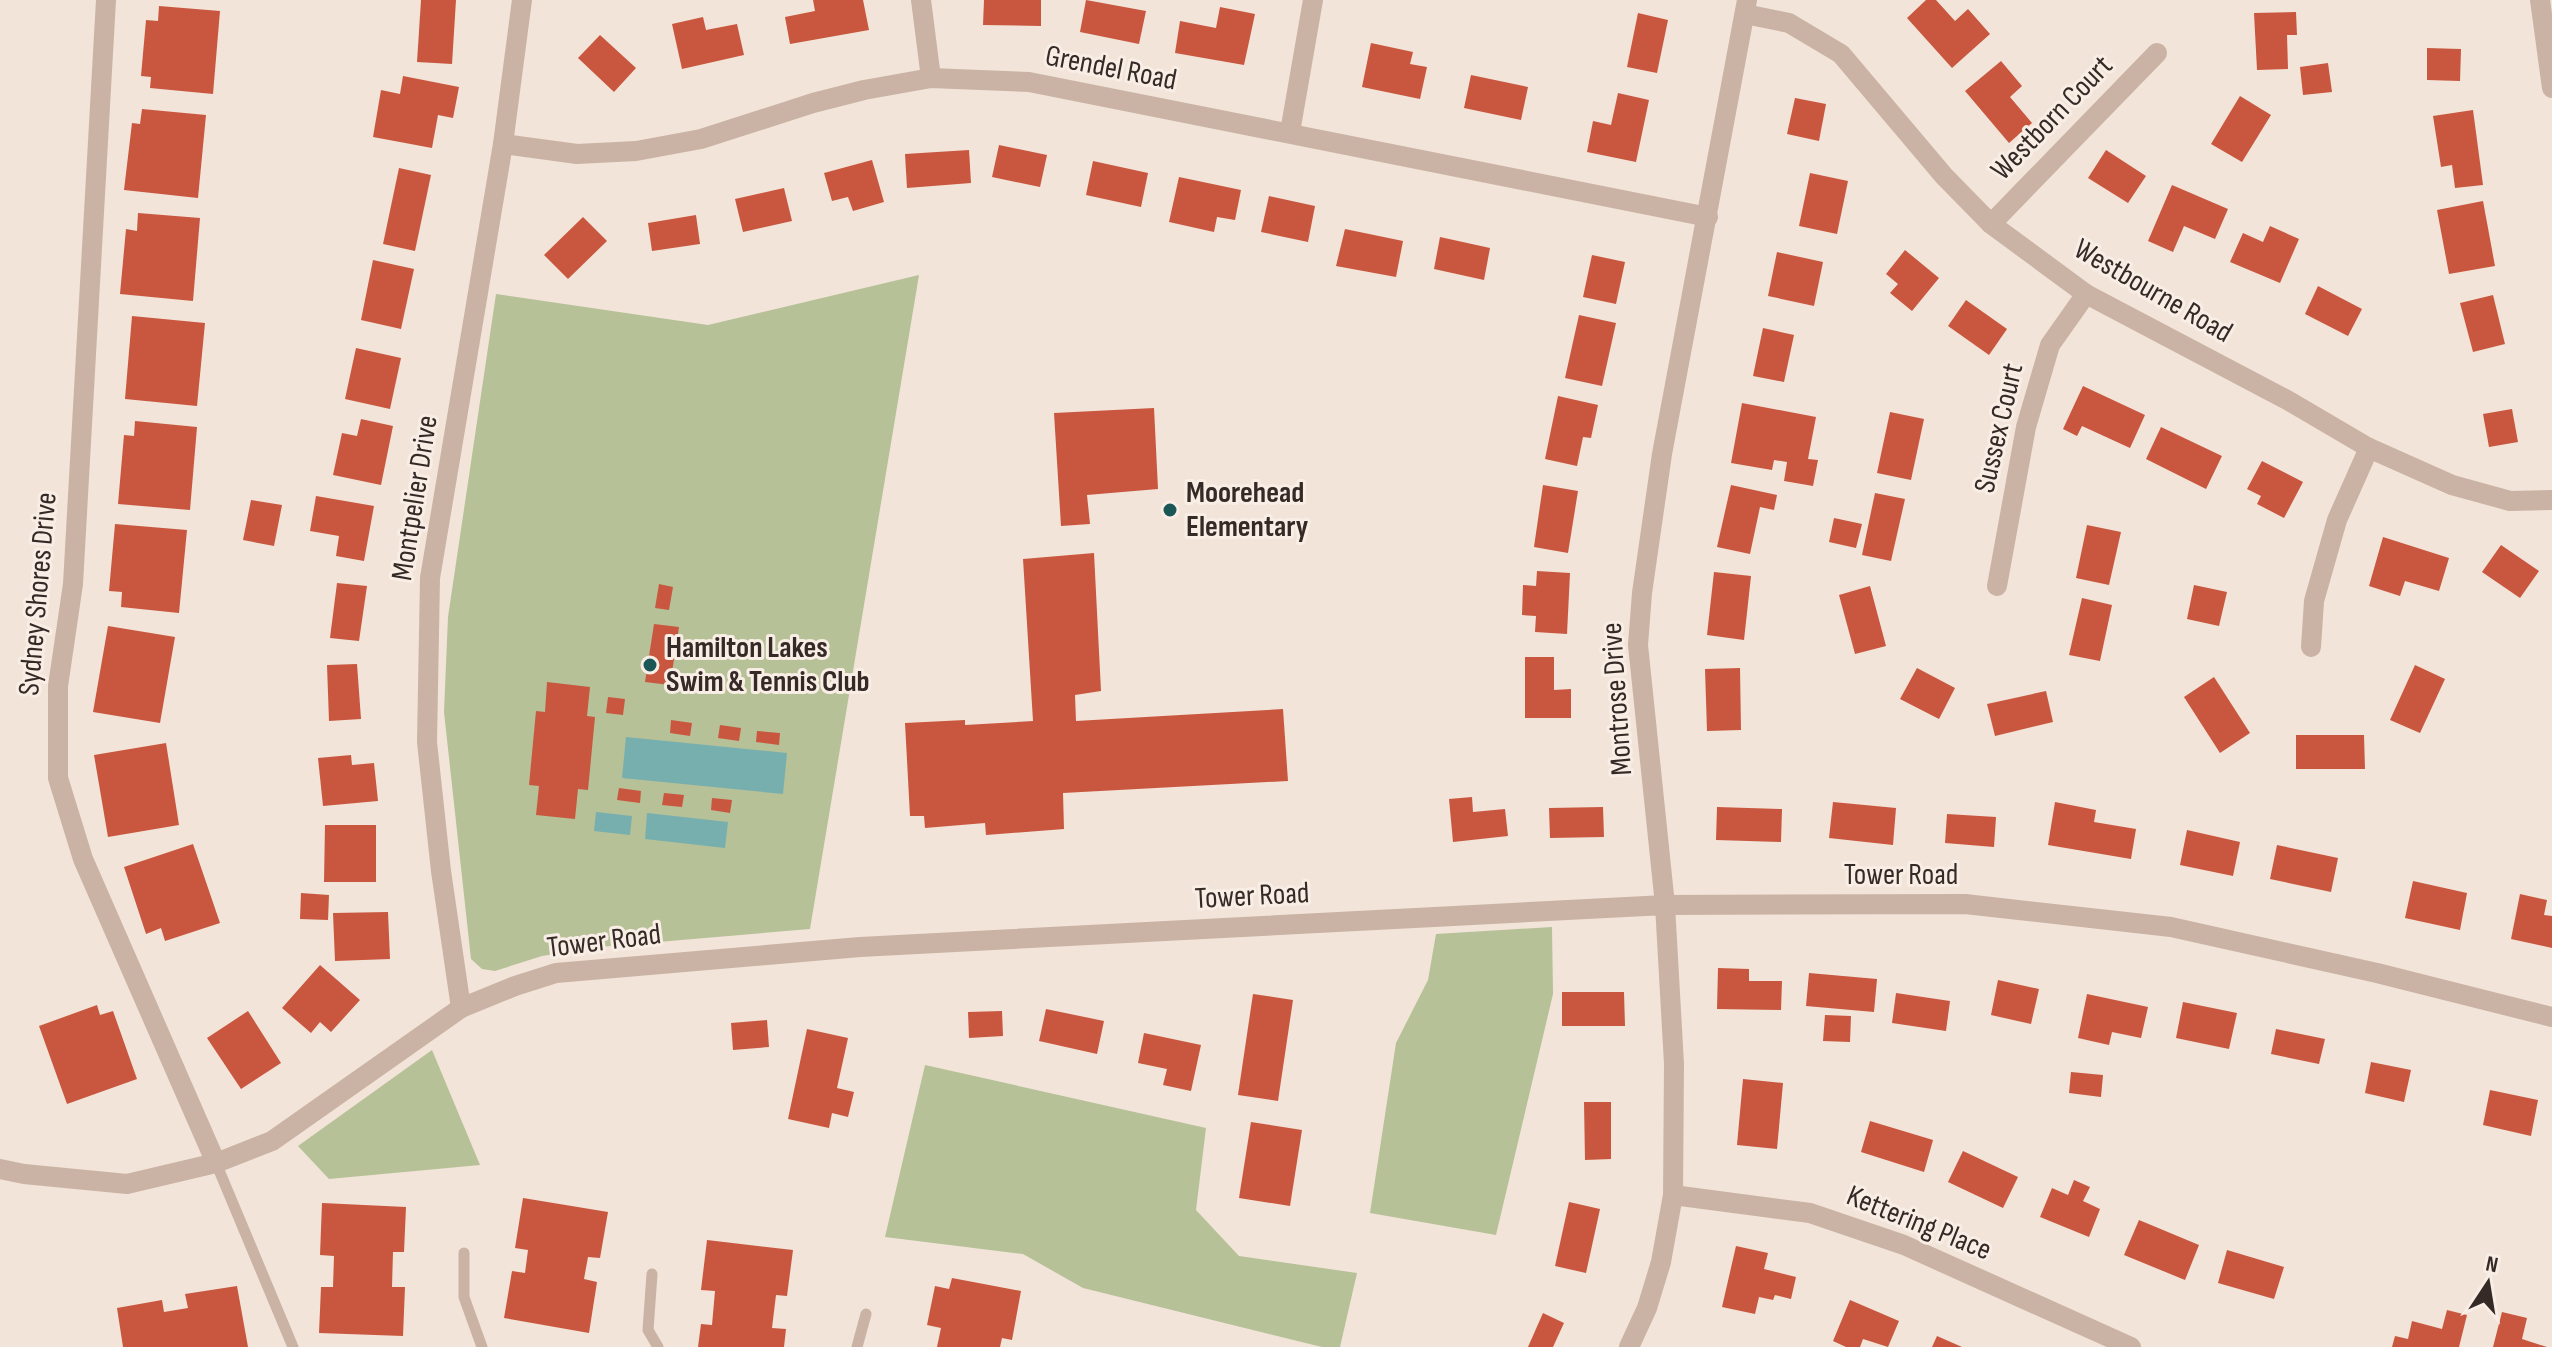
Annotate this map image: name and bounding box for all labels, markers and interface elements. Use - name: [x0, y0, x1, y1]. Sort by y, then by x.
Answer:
- street label: Grendel Road: [1042, 38, 1180, 98]
- street label: Westborn Court: [1984, 48, 2120, 188]
- street label: Westbourne Road: [2067, 231, 2239, 351]
- street label: Sussex Court: [1967, 360, 2031, 496]
- street label: Montpelier Drive: [384, 413, 446, 583]
- place label: Moorehead Elementary: [1186, 475, 1309, 545]
- street label: Sydney Shores Drive: [11, 491, 65, 697]
- marker: Moorehead Elementary: [1161, 501, 1179, 519]
- street label: Montrose Drive: [1594, 621, 1640, 777]
- place label: Hamilton Lakes Swim & Tennis Club: [666, 630, 870, 700]
- marker: Hamilton Lakes Swim & Tennis Club: [641, 656, 659, 674]
- street label: Tower Road: [1844, 857, 1958, 893]
- street label: Tower Road: [1194, 875, 1310, 917]
- street label: Tower Road: [545, 916, 663, 966]
- street label: Kettering Place: [1842, 1178, 1996, 1268]
- north arrow: [2448, 1243, 2528, 1323]
- text: N: [2483, 1250, 2500, 1279]

